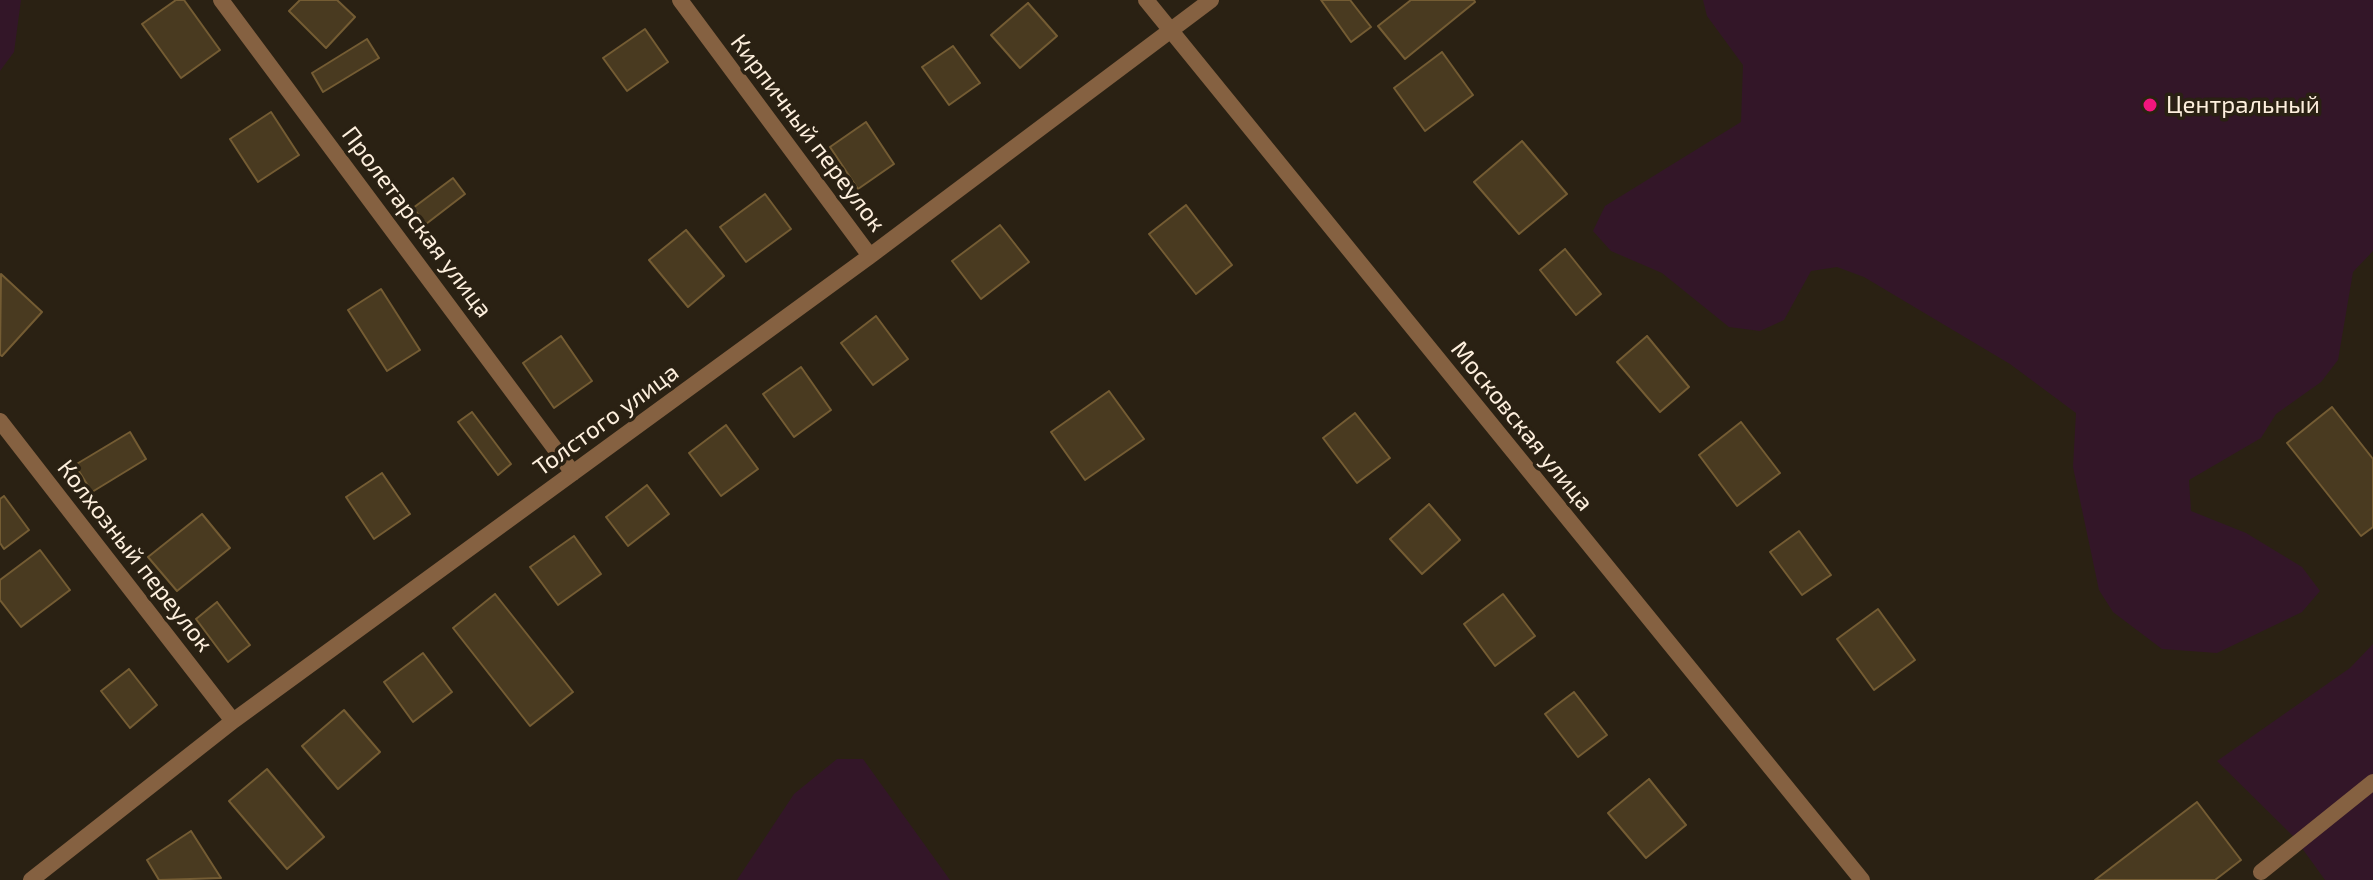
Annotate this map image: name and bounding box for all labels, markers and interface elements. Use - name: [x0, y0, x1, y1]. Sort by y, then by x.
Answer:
- street label: Кирпичный переулок: [724, 29, 892, 237]
- place label: Центральный: [2166, 91, 2320, 119]
- marker: Центральный: [2141, 96, 2159, 114]
- street label: Пролетарская улица: [336, 121, 498, 323]
- street label: Московская улица: [1445, 335, 1599, 517]
- street label: Толстого улица: [528, 358, 684, 482]
- street label: Колхозный переулок: [51, 454, 219, 658]

